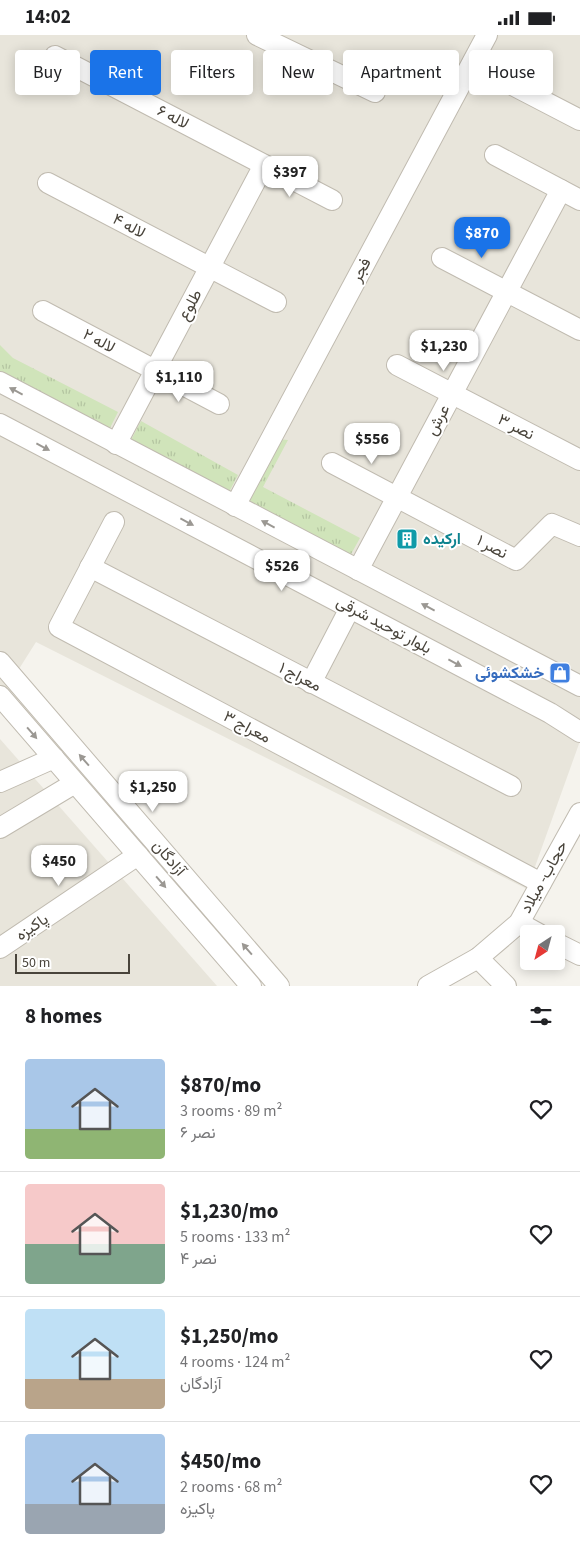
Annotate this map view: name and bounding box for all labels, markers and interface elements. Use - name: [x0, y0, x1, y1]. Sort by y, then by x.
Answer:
- text: 14:02: [25, 4, 71, 31]
- chip: Buy: [15, 50, 80, 95]
- chip: Rent: [90, 50, 161, 95]
- chip: Filters: [171, 50, 253, 95]
- chip: New: [263, 50, 333, 95]
- chip: Apartment: [343, 50, 459, 95]
- chip: House: [469, 50, 553, 95]
- street label: لاله ۶: [153, 100, 193, 134]
- pin: $397: [260, 155, 320, 198]
- text: $397: [273, 161, 307, 183]
- street label: لاله ۴: [109, 208, 149, 244]
- pin: $870: [452, 217, 512, 259]
- text: $870: [465, 222, 499, 244]
- street label: فجر: [345, 254, 376, 287]
- street label: طلوع: [173, 285, 207, 325]
- street label: لاله ۲: [79, 323, 119, 359]
- pin: $1,230: [403, 329, 485, 372]
- text: $1,230: [420, 335, 468, 357]
- pin: $1,110: [138, 361, 220, 403]
- text: $1,110: [155, 366, 203, 388]
- one-way arrow: [9, 387, 23, 395]
- street label: عرش: [421, 401, 455, 439]
- street label: نصر ۳: [494, 409, 538, 445]
- pin: $556: [342, 423, 402, 465]
- text: $556: [355, 428, 389, 450]
- one-way arrow: [36, 442, 50, 451]
- one-way arrow: [180, 518, 194, 526]
- one-way arrow: [262, 519, 275, 528]
- building icon: ارکیده: [395, 527, 419, 551]
- place label: ارکیده: [423, 528, 461, 550]
- street label: نصر ۱: [473, 530, 511, 564]
- pin: $526: [252, 549, 312, 592]
- text: $526: [265, 555, 299, 577]
- street label: بلوار توحید شرقی: [332, 591, 436, 659]
- one-way arrow: [421, 603, 435, 611]
- street label: معراج ۱: [275, 657, 325, 697]
- one-way arrow: [448, 659, 462, 667]
- shop icon: خشکشوئی: [548, 661, 572, 685]
- place label: خشکشوئی: [475, 662, 544, 684]
- street label: معراج ۳: [219, 705, 275, 749]
- one-way arrow: [26, 726, 38, 738]
- one-way arrow: [78, 754, 90, 766]
- pin: $1,250: [112, 771, 194, 813]
- text: $1,250: [129, 776, 177, 798]
- street label: آزادگان: [147, 835, 192, 882]
- street label: حجاب- میلاد: [515, 837, 573, 917]
- pin: $450: [29, 845, 89, 887]
- text: $450: [42, 850, 76, 872]
- one-way arrow: [155, 876, 167, 888]
- street label: پاکیزه: [11, 908, 53, 946]
- north arrow: [520, 925, 565, 970]
- map controls: [520, 925, 565, 970]
- one-way arrow: [242, 943, 253, 956]
- scale bar: [15, 951, 130, 974]
- text: 50 m: [22, 953, 50, 973]
- text: 8 homes: [25, 1001, 102, 1031]
- icon: filters: [527, 1002, 555, 1030]
- text: $870/mo: [180, 1070, 261, 1100]
- icon: home: [65, 1079, 125, 1139]
- icon: heart: [527, 1095, 555, 1123]
- text: 3 rooms · 89 m²: [180, 1100, 282, 1122]
- text: نصر ۶: [180, 1122, 216, 1144]
- text: $1,230/mo: [180, 1196, 279, 1226]
- icon: home: [65, 1204, 125, 1264]
- icon: heart: [527, 1220, 555, 1248]
- text: 5 rooms · 133 m²: [180, 1226, 290, 1248]
- text: نصر ۴: [180, 1248, 217, 1270]
- text: $1,250/mo: [180, 1321, 279, 1351]
- icon: home: [65, 1329, 125, 1389]
- icon: heart: [527, 1345, 555, 1373]
- text: 4 rooms · 124 m²: [180, 1351, 290, 1373]
- text: آزادگان: [180, 1373, 221, 1395]
- text: $450/mo: [180, 1446, 261, 1476]
- icon: home: [65, 1454, 125, 1514]
- icon: heart: [527, 1470, 555, 1498]
- text: 2 rooms · 68 m²: [180, 1476, 282, 1498]
- text: پاکیزه: [180, 1498, 215, 1520]

